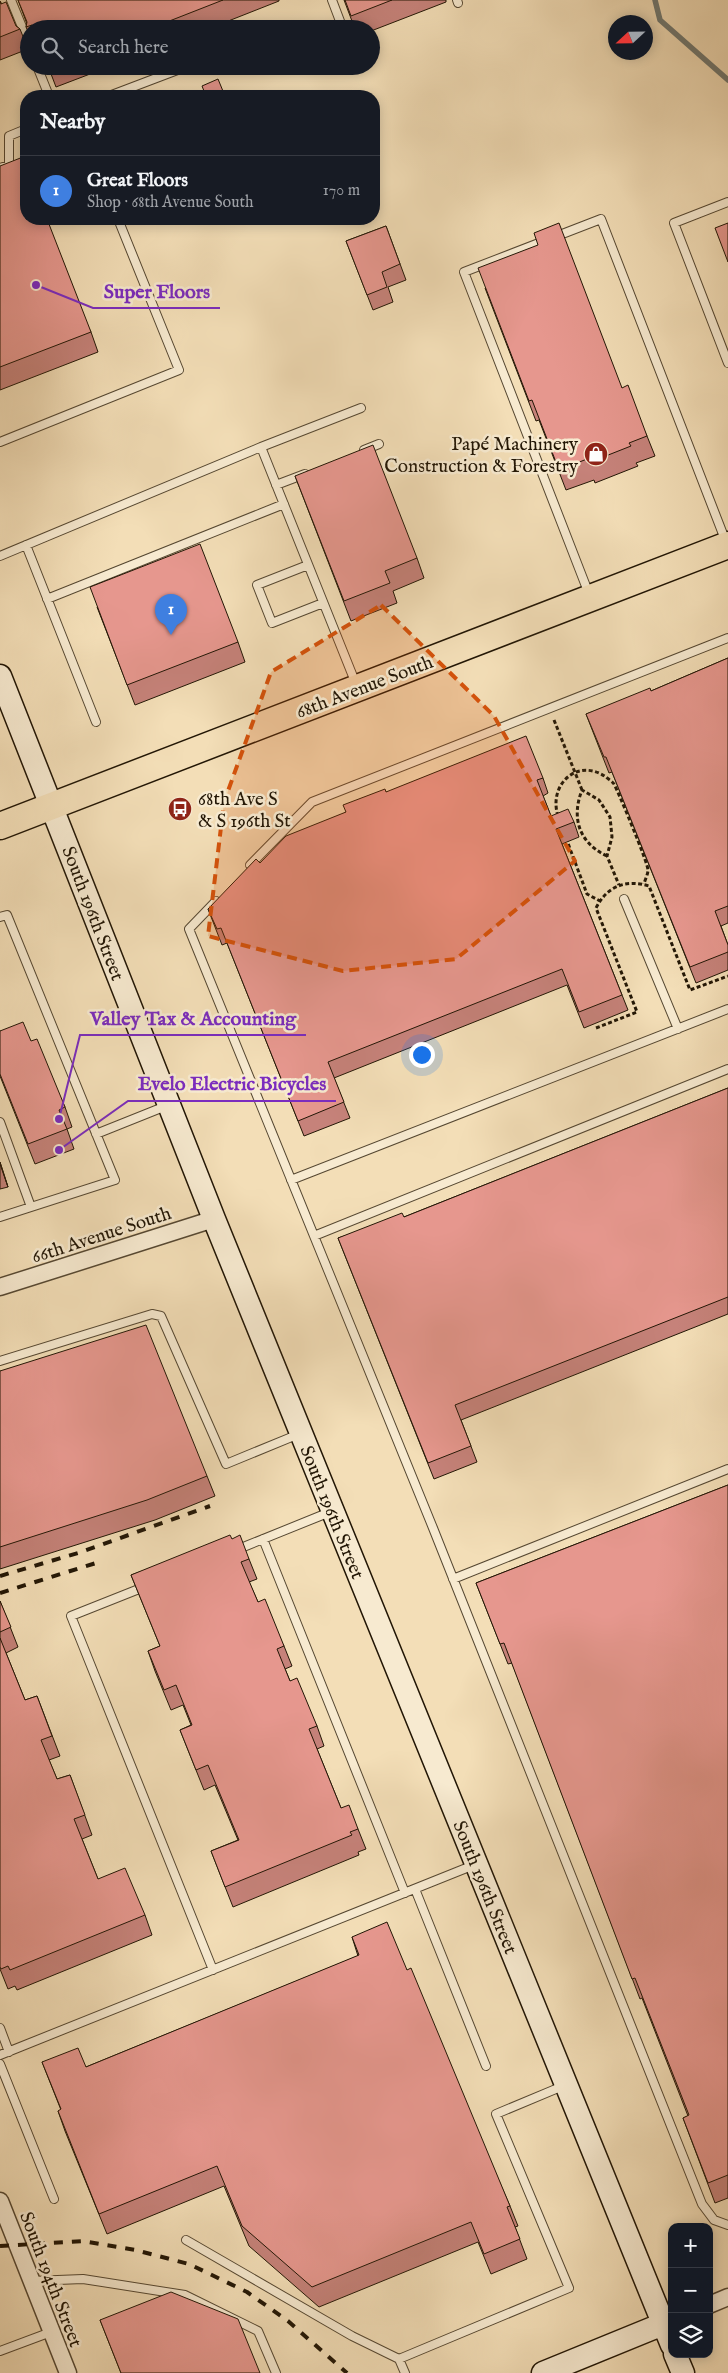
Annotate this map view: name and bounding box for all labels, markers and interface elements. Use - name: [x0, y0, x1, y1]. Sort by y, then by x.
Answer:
- north arrow: [608, 15, 653, 60]
- search box: [20, 20, 380, 75]
- icon: search: [38, 34, 66, 62]
- text: Search here: [78, 36, 169, 60]
- text: Nearby: [40, 109, 105, 136]
- text: Great Floors: [87, 169, 188, 193]
- text: 1: [53, 181, 59, 201]
- text: 170 m: [323, 181, 360, 201]
- text: Shop · 68th Avenue South: [87, 193, 253, 213]
- callout: Super Floors: [93, 273, 220, 308]
- text: Super Floors: [104, 280, 210, 305]
- place label: Papé Machinery Construction & Forestry: [384, 433, 579, 479]
- shop icon: Papé Machinery Construction & Forestry: [583, 441, 609, 467]
- pin: 1: [155, 594, 187, 635]
- street label: 68th Avenue South: [293, 651, 437, 725]
- place label: 68th Ave S & S 196th St: [198, 788, 291, 834]
- bus stop icon: 68th Ave S & S 196th St: [167, 796, 193, 822]
- street label: South 196th Street: [55, 843, 129, 985]
- callout: Valley Tax & Accounting: [80, 1000, 306, 1035]
- text: Valley Tax & Accounting: [89, 1007, 297, 1032]
- your location: [409, 1042, 435, 1068]
- callout: Evelo Electric Bicycles: [128, 1066, 336, 1101]
- text: Evelo Electric Bicycles: [138, 1072, 326, 1097]
- street label: 66th Avenue South: [29, 1202, 174, 1270]
- street label: South 196th Street: [293, 1442, 369, 1583]
- street label: South 196th Street: [446, 1817, 522, 1958]
- street label: South 194th Street: [13, 2209, 87, 2351]
- map controls: [668, 2223, 713, 2358]
- button: +: [668, 2223, 713, 2268]
- button: −: [668, 2268, 713, 2313]
- button: layers: [668, 2313, 713, 2358]

